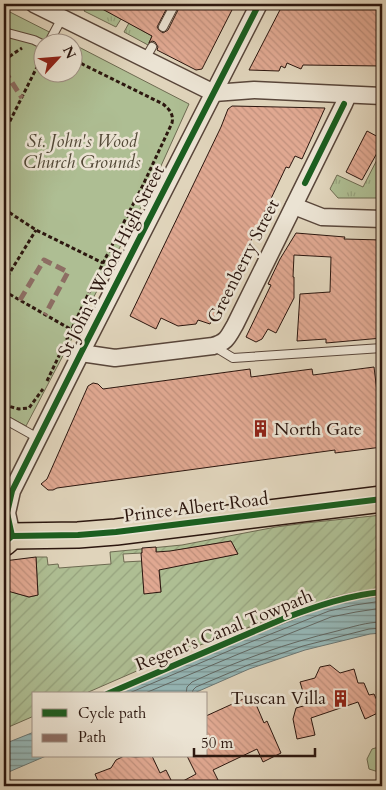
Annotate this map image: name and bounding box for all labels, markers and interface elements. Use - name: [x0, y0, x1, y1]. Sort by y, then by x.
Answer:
- north arrow: [32, 32, 82, 82]
- text: N: [58, 43, 80, 62]
- park label: St. John's Wood Church Grounds: [23, 129, 141, 175]
- street label: St John's Wood High Street: [52, 161, 171, 362]
- street label: Greenberry Street: [201, 195, 286, 327]
- place label: North Gate: [274, 417, 362, 442]
- building icon: North Gate: [250, 419, 270, 439]
- street label: Prince Albert Road: [122, 486, 270, 529]
- street label: Regent's Canal Towpath: [132, 583, 317, 677]
- place label: Tuscan Villa: [231, 686, 326, 711]
- building icon: Tuscan Villa: [330, 688, 350, 708]
- legend: [32, 692, 208, 758]
- text: Cycle path: [78, 703, 147, 723]
- scale bar: [194, 725, 315, 757]
- text: Path: [78, 727, 107, 747]
- text: 50 m: [201, 733, 233, 753]

